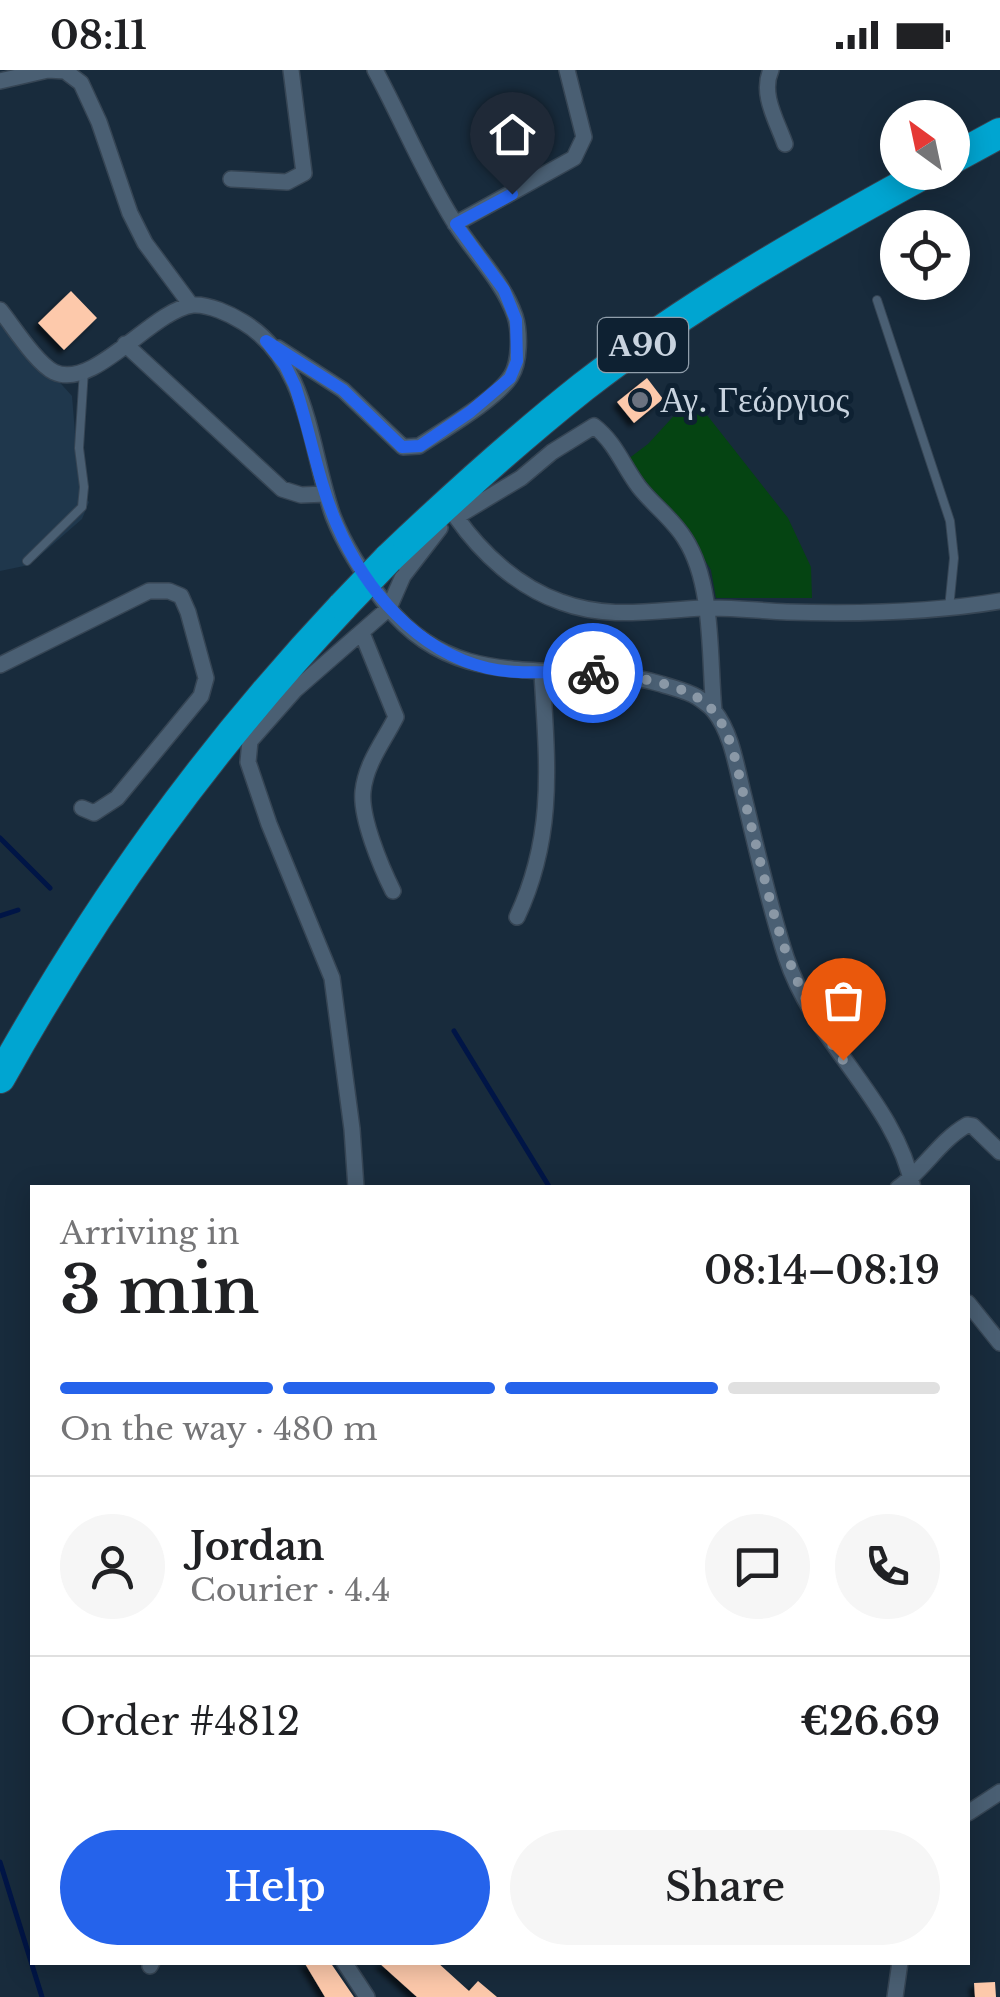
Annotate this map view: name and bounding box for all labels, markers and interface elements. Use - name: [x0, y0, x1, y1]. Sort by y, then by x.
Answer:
- text: 08:11: [50, 12, 147, 59]
- pin: [470, 92, 555, 195]
- north arrow: [880, 100, 970, 190]
- map controls: [880, 100, 970, 300]
- icon: home: [485, 107, 540, 162]
- button: locate: [880, 210, 970, 300]
- road number: Α90: [598, 318, 688, 372]
- place label: Αγ. Γεώργιος: [660, 378, 849, 421]
- marker: Αγ. Γεώργιος: [629, 389, 651, 411]
- courier: [543, 623, 643, 723]
- icon: bike: [566, 646, 621, 701]
- pin: [801, 958, 886, 1061]
- icon: bag: [816, 973, 871, 1028]
- text: Arriving in: [60, 1213, 239, 1253]
- text: 08:14–08:19: [704, 1247, 940, 1294]
- text: 3 min: [60, 1250, 260, 1331]
- text: On the way · 480 m: [60, 1409, 378, 1449]
- button: person: [60, 1514, 165, 1619]
- button: chat: [705, 1514, 810, 1619]
- button: phone: [835, 1514, 940, 1619]
- text: Jordan: [190, 1523, 324, 1570]
- text: Courier · 4.4: [190, 1570, 390, 1610]
- text: Order #4812: [60, 1698, 300, 1745]
- text: €26.69: [800, 1698, 940, 1745]
- button: Help: [60, 1830, 490, 1945]
- button: Share: [510, 1830, 940, 1945]

